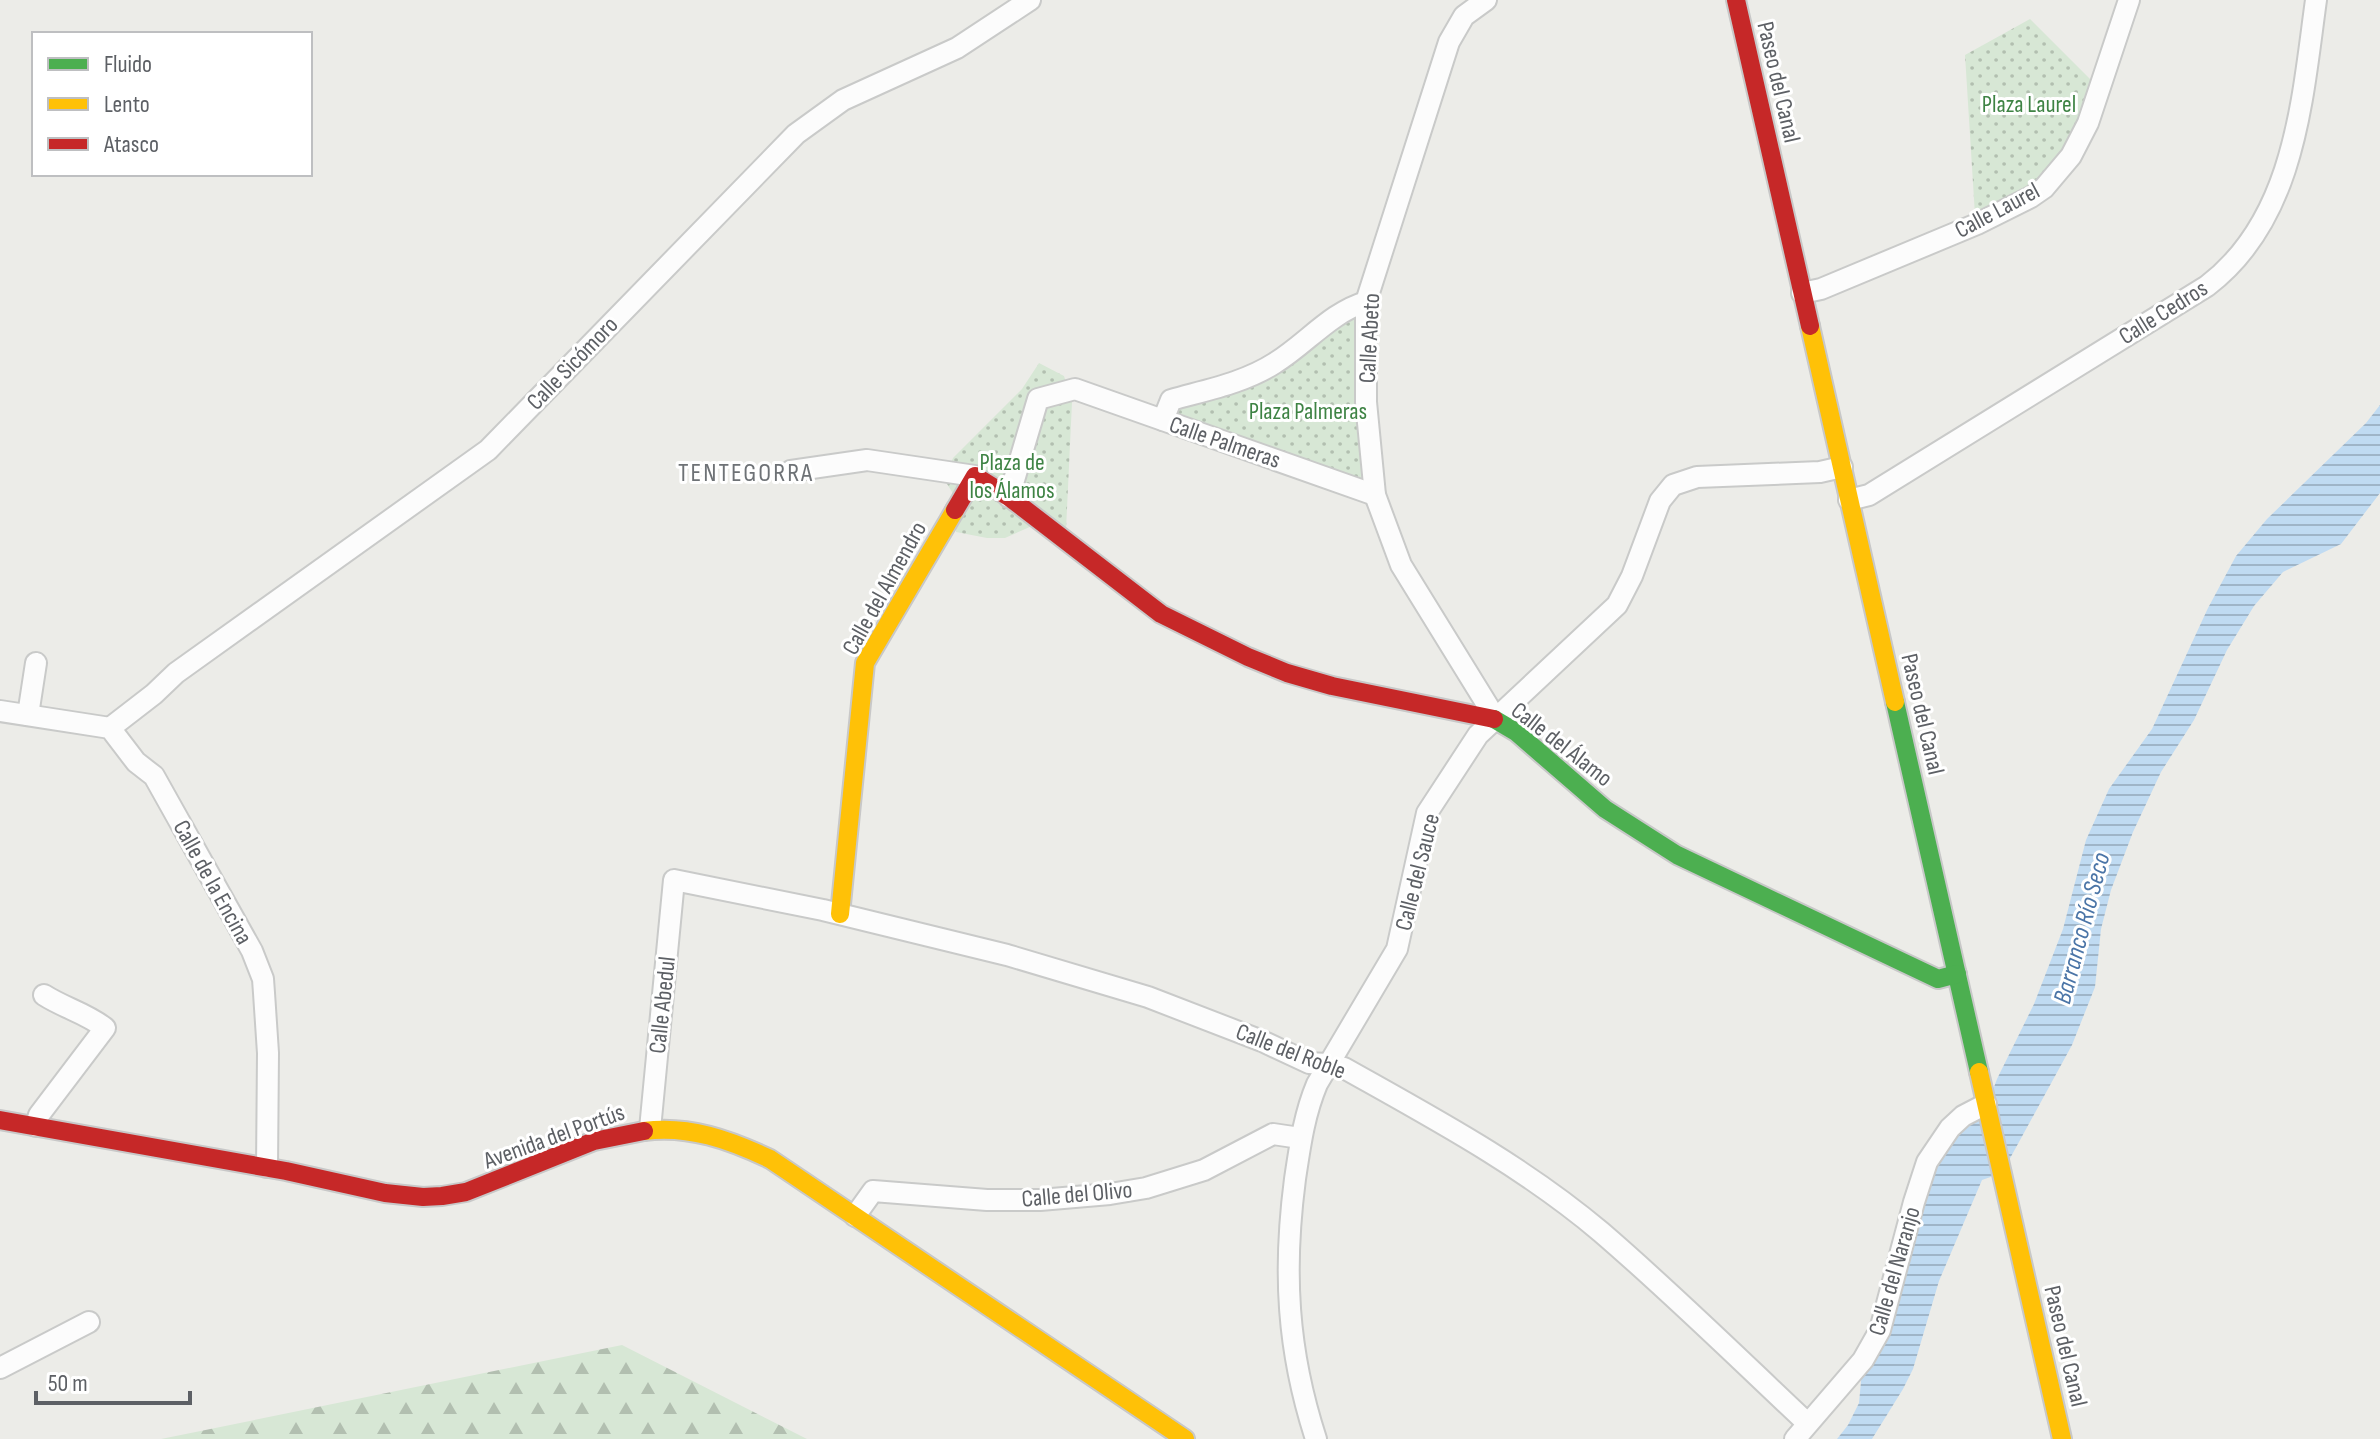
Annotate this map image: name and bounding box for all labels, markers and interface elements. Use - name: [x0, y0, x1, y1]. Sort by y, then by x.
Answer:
- street label: Paseo del Canal: [1750, 19, 1807, 146]
- legend: [32, 32, 312, 176]
- text: Fluido: [104, 50, 152, 79]
- text: Lento: [104, 90, 150, 119]
- park label: Plaza Laurel: [1982, 90, 2076, 119]
- text: Atasco: [103, 130, 159, 159]
- street label: Calle Laurel: [1950, 176, 2044, 245]
- street label: Calle Cedros: [2114, 274, 2213, 351]
- street label: Calle Abeto: [1353, 292, 1386, 384]
- street label: Calle Sicómoro: [521, 311, 624, 416]
- park label: Plaza Palmeras: [1249, 397, 1367, 426]
- street label: Calle Palmeras: [1165, 410, 1284, 475]
- park label: Plaza de los Álamos: [969, 448, 1055, 505]
- district label: TENTEGORRA: [678, 458, 814, 489]
- street label: Calle del Almendro: [836, 517, 933, 660]
- street label: Paseo del Canal: [1894, 651, 1951, 778]
- street label: Calle del Álamo: [1505, 696, 1618, 793]
- street label: Calle del Sauce: [1389, 811, 1446, 934]
- street label: Calle de la Encina: [167, 815, 259, 949]
- water label: Barranco Río Seco: [2047, 849, 2118, 1007]
- street label: Calle Abedul: [643, 955, 682, 1055]
- street label: Calle del Roble: [1232, 1017, 1350, 1086]
- street label: Avenida del Portús: [479, 1098, 629, 1176]
- street label: Calle del Olivo: [1020, 1175, 1134, 1214]
- street label: Calle del Naranjo: [1862, 1203, 1927, 1339]
- street label: Paseo del Canal: [2037, 1283, 2094, 1410]
- scale bar: [36, 1355, 190, 1405]
- text: 50 m: [48, 1369, 88, 1398]

